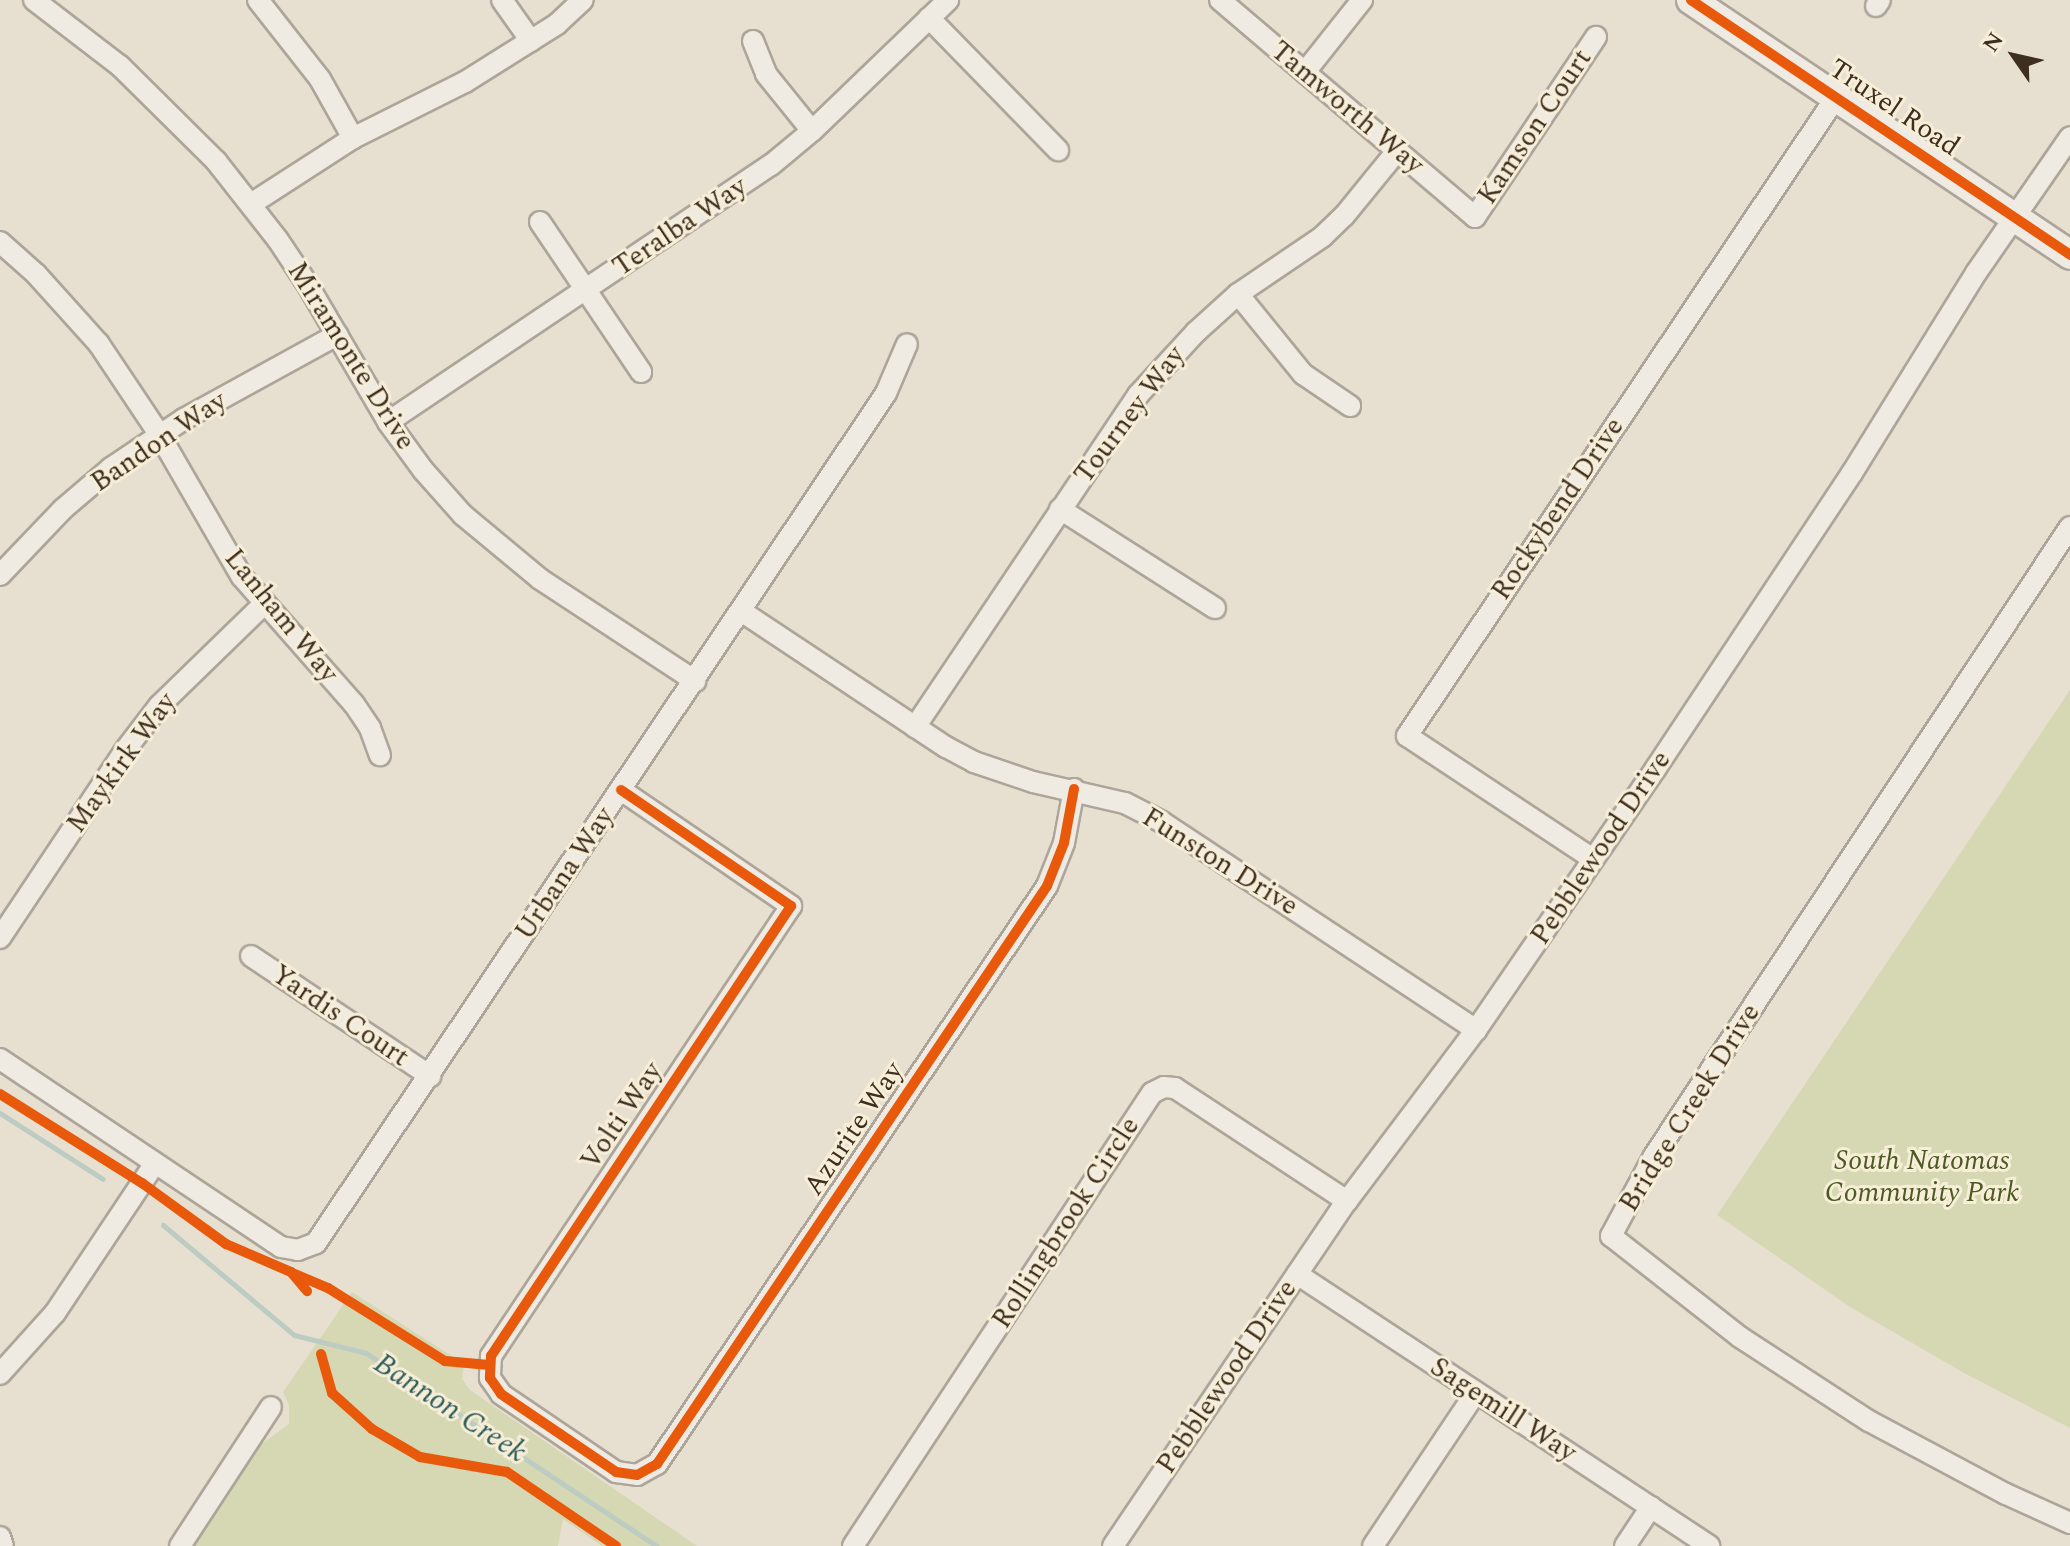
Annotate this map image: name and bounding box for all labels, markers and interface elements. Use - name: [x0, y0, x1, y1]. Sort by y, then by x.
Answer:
- north arrow: [1974, 16, 2054, 96]
- text: N: [1975, 26, 2012, 59]
- street label: Tamworth Way: [1264, 34, 1430, 182]
- street label: Kamson Court: [1471, 43, 1599, 211]
- street label: Truxel Road: [1822, 52, 1966, 164]
- street label: Teralba Way: [607, 170, 753, 284]
- street label: Miramonte Drive: [280, 256, 422, 456]
- street label: Tourney Way: [1067, 340, 1193, 490]
- street label: Bandon Way: [85, 384, 233, 500]
- street label: Rockybend Drive: [1484, 411, 1632, 607]
- street label: Lanham Way: [217, 542, 345, 690]
- street label: Maykirk Way: [60, 686, 184, 840]
- street label: Pebblewood Drive: [1524, 745, 1678, 951]
- street label: Urbana Way: [508, 801, 622, 947]
- street label: Funston Drive: [1136, 801, 1304, 923]
- street label: Yardis Court: [265, 958, 415, 1074]
- street label: Bridge Creek Drive: [1612, 998, 1768, 1218]
- street label: Volti Way: [574, 1056, 670, 1176]
- street label: Azurite Way: [797, 1056, 911, 1202]
- street label: Rollingbrook Circle: [985, 1111, 1147, 1335]
- park label: South Natomas Community Park: [1825, 1144, 2019, 1210]
- street label: Pebblewood Drive: [1150, 1274, 1304, 1480]
- water label: Bannon Creek: [367, 1345, 533, 1471]
- street label: Sagemill Way: [1424, 1350, 1582, 1470]

